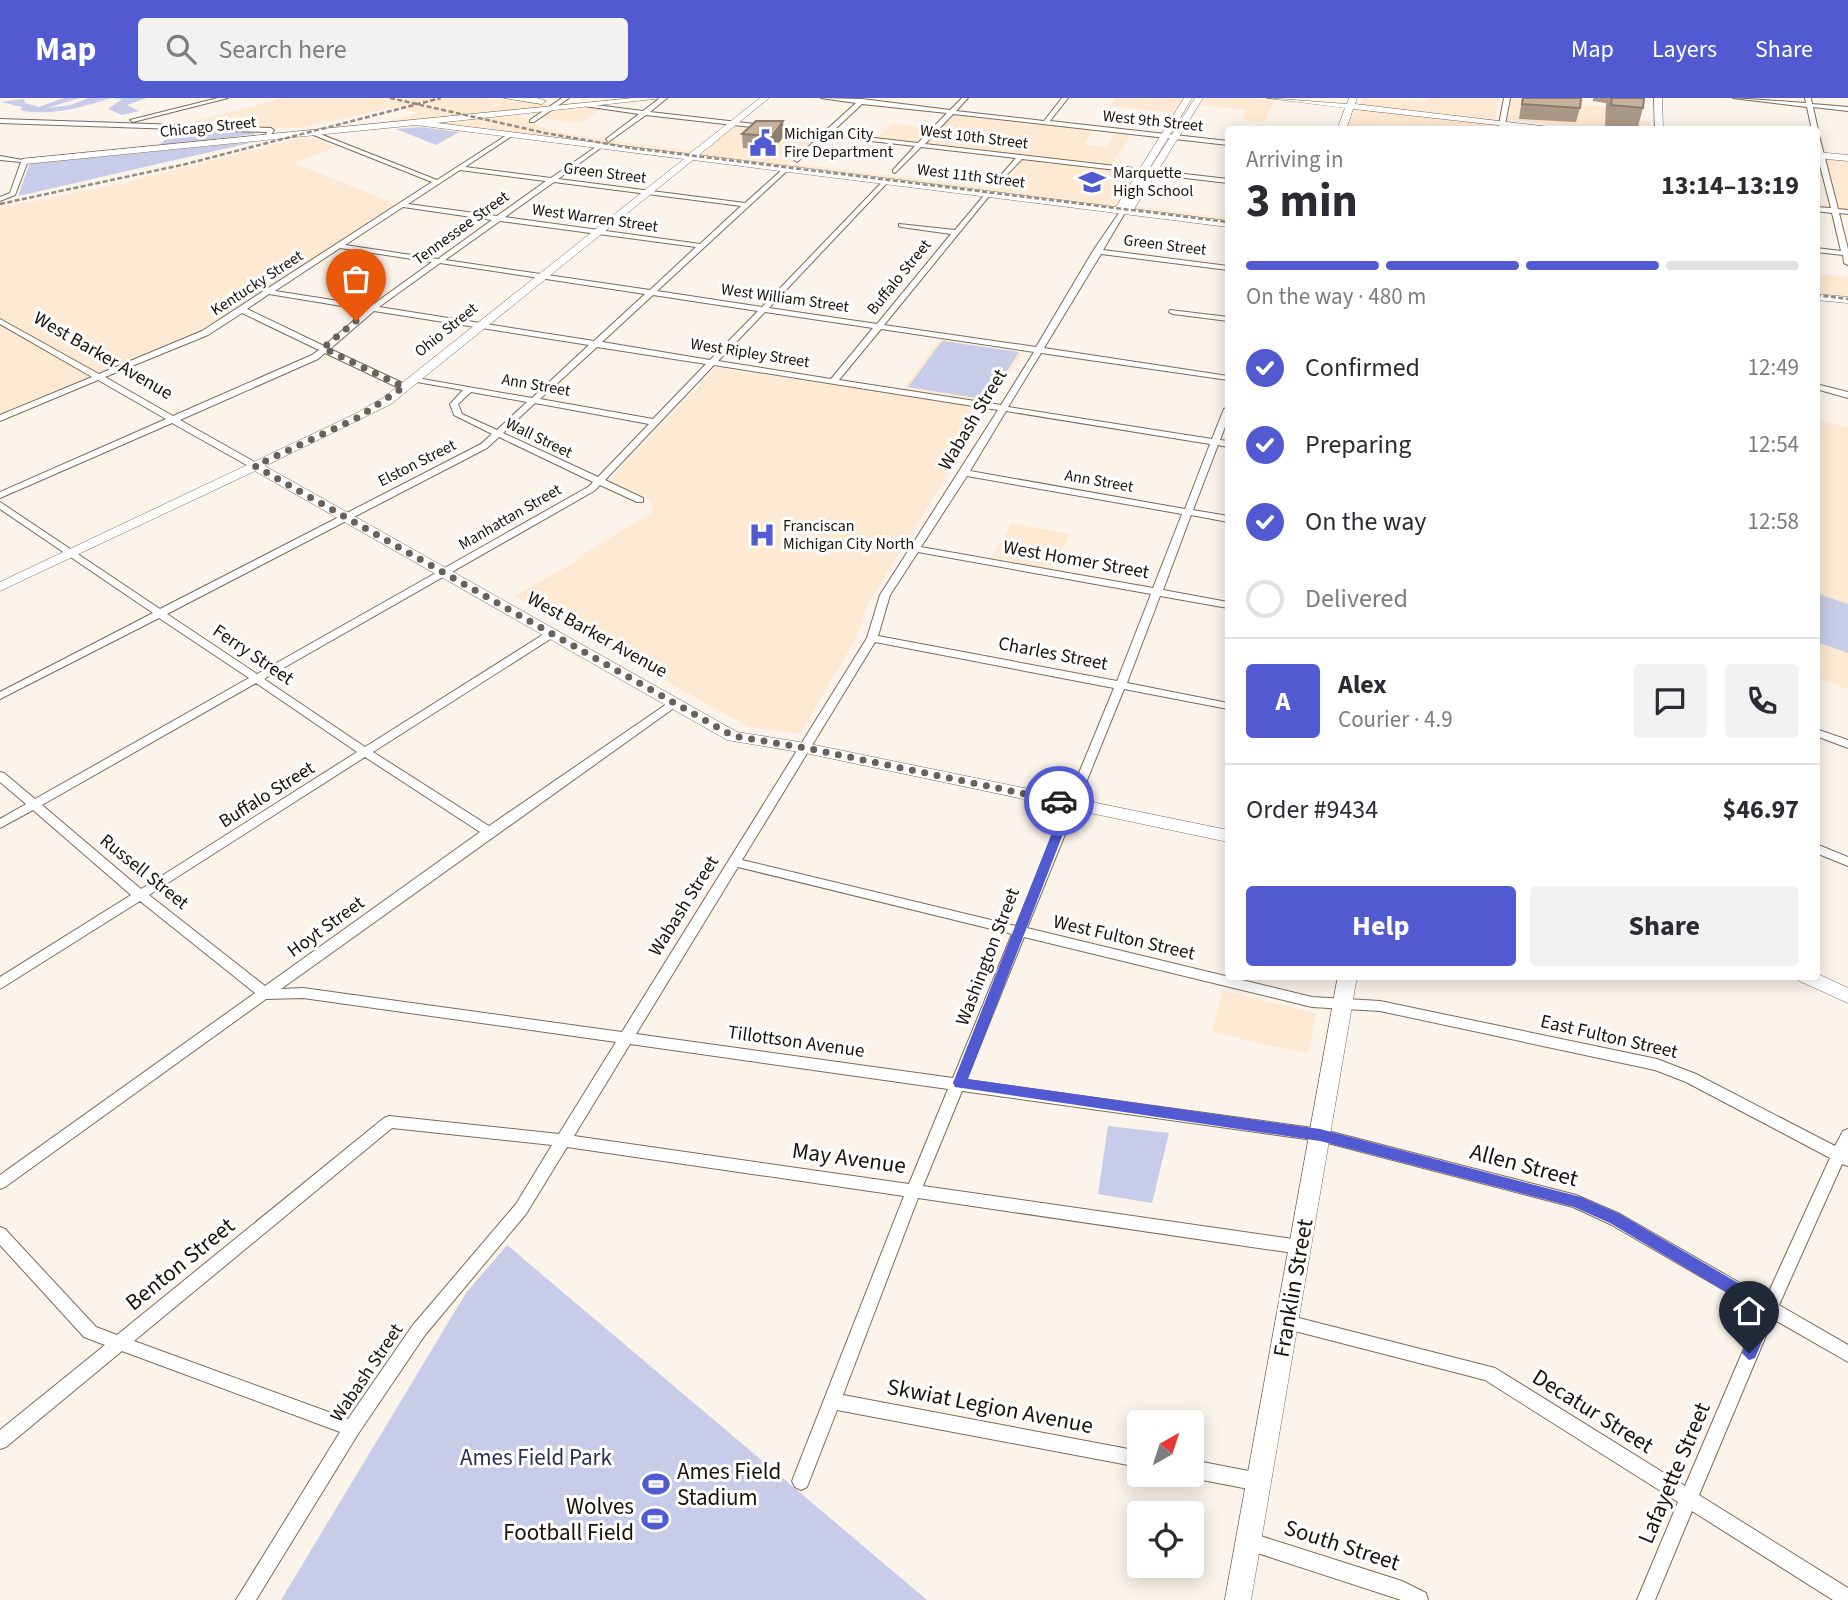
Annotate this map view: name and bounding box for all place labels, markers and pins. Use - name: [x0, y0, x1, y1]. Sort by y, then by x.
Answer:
- place label: Michigan City Fire Department: [784, 123, 894, 163]
- public building icon: Michigan City Fire Department: [748, 128, 778, 158]
- place label: Marquette High School: [1113, 162, 1193, 202]
- school or university icon: Marquette High School: [1077, 167, 1107, 197]
- pin: [326, 249, 386, 321]
- place label: Franciscan Michigan City North: [783, 515, 914, 555]
- hospital icon: Franciscan Michigan City North: [747, 520, 777, 550]
- pin: [1719, 1281, 1779, 1353]
- place label: Ames Field Stadium: [677, 1455, 781, 1514]
- sports icon: Ames Field Stadium: [641, 1469, 671, 1499]
- place label: Wolves Football Field: [503, 1490, 634, 1549]
- sports icon: Wolves Football Field: [640, 1504, 670, 1534]

